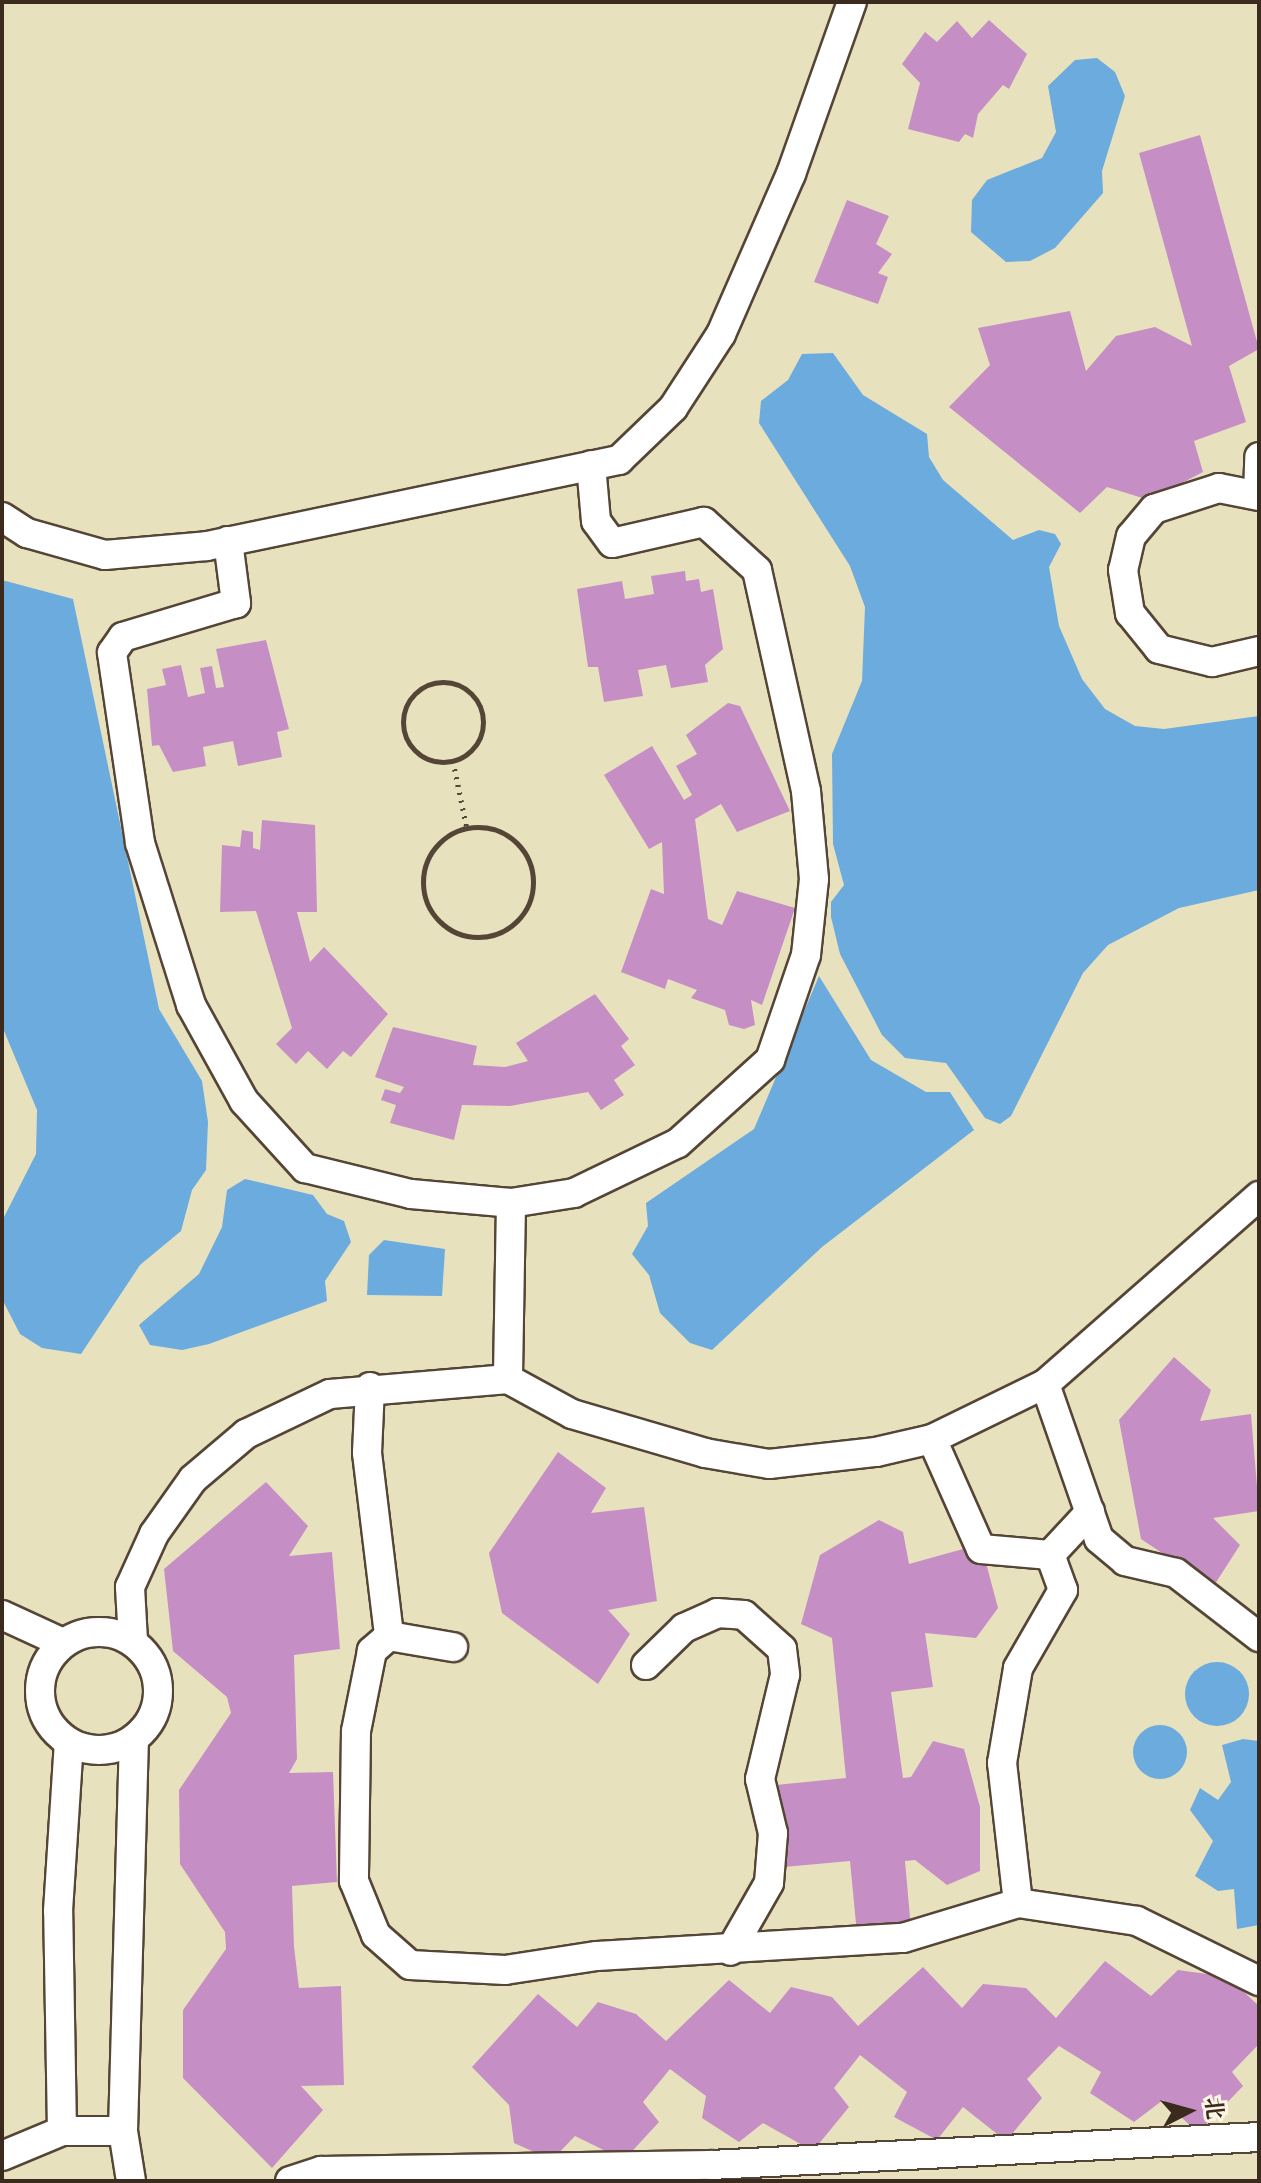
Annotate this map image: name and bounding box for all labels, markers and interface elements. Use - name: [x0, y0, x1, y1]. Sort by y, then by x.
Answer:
- north arrow: [1149, 2071, 1229, 2151]
- text: 北: [1201, 2096, 1225, 2121]

